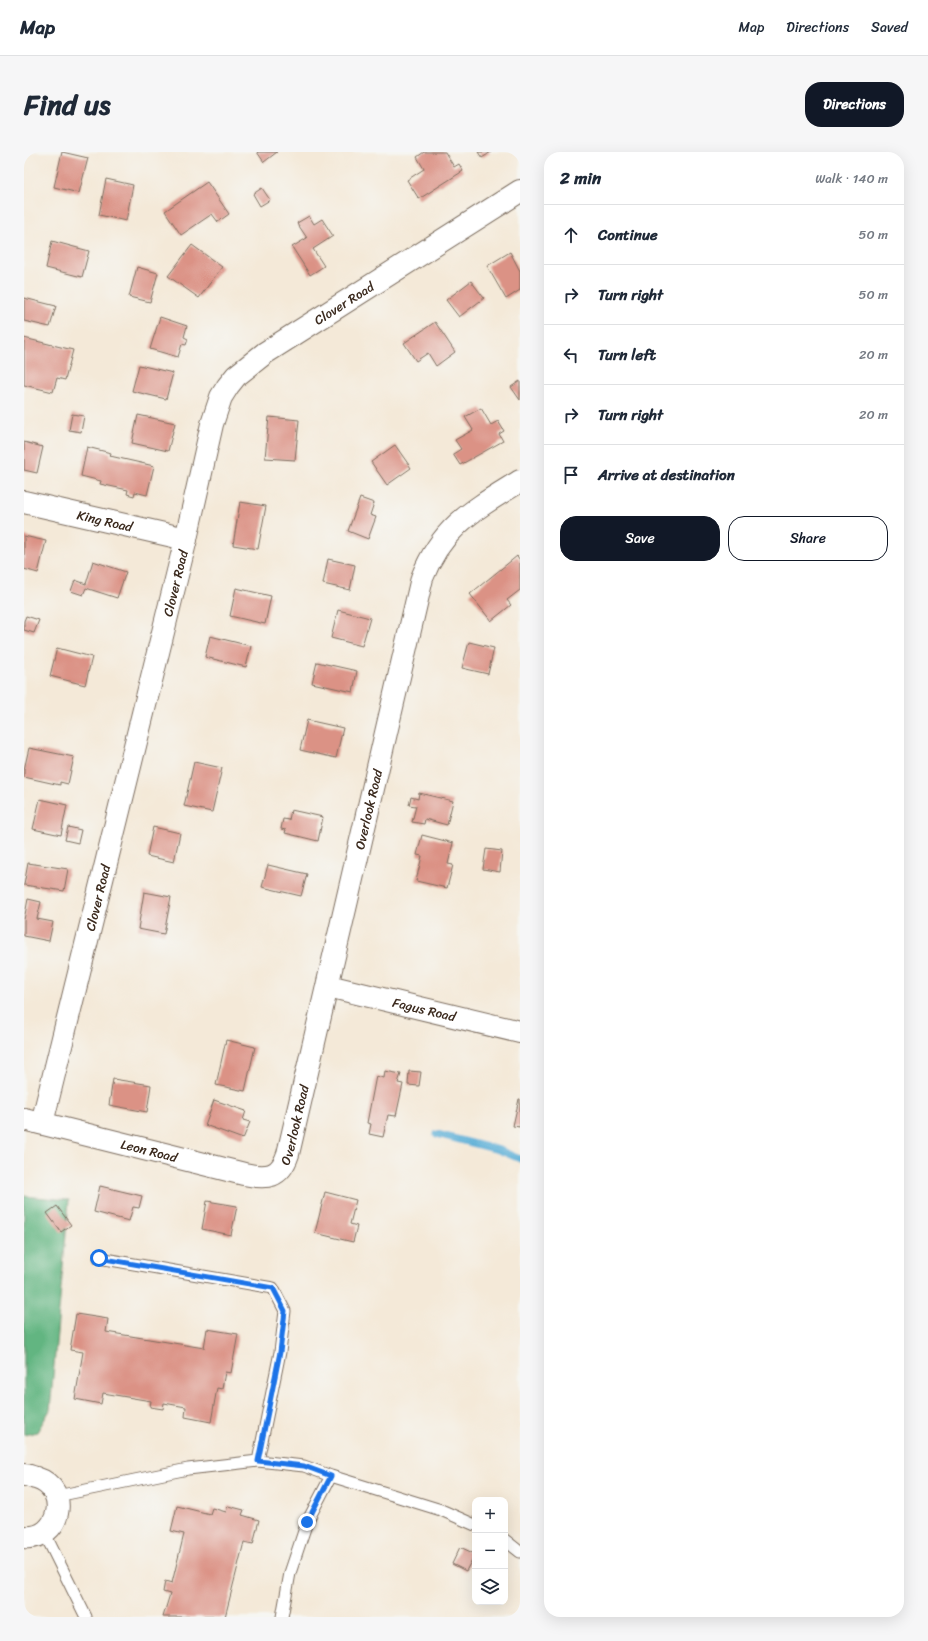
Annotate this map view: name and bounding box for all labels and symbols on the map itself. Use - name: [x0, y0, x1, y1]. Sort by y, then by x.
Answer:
- street label: Clover Road: [309, 275, 379, 331]
- street label: King Road: [75, 503, 136, 538]
- street label: Clover Road: [156, 546, 195, 619]
- street label: Overlook Road: [348, 766, 389, 852]
- street label: Clover Road: [78, 861, 117, 933]
- street label: Fagus Road: [390, 990, 459, 1028]
- street label: Overlook Road: [273, 1082, 315, 1169]
- street label: Leon Road: [118, 1132, 181, 1169]
- route start: [90, 1249, 108, 1267]
- route end: [298, 1513, 316, 1531]

